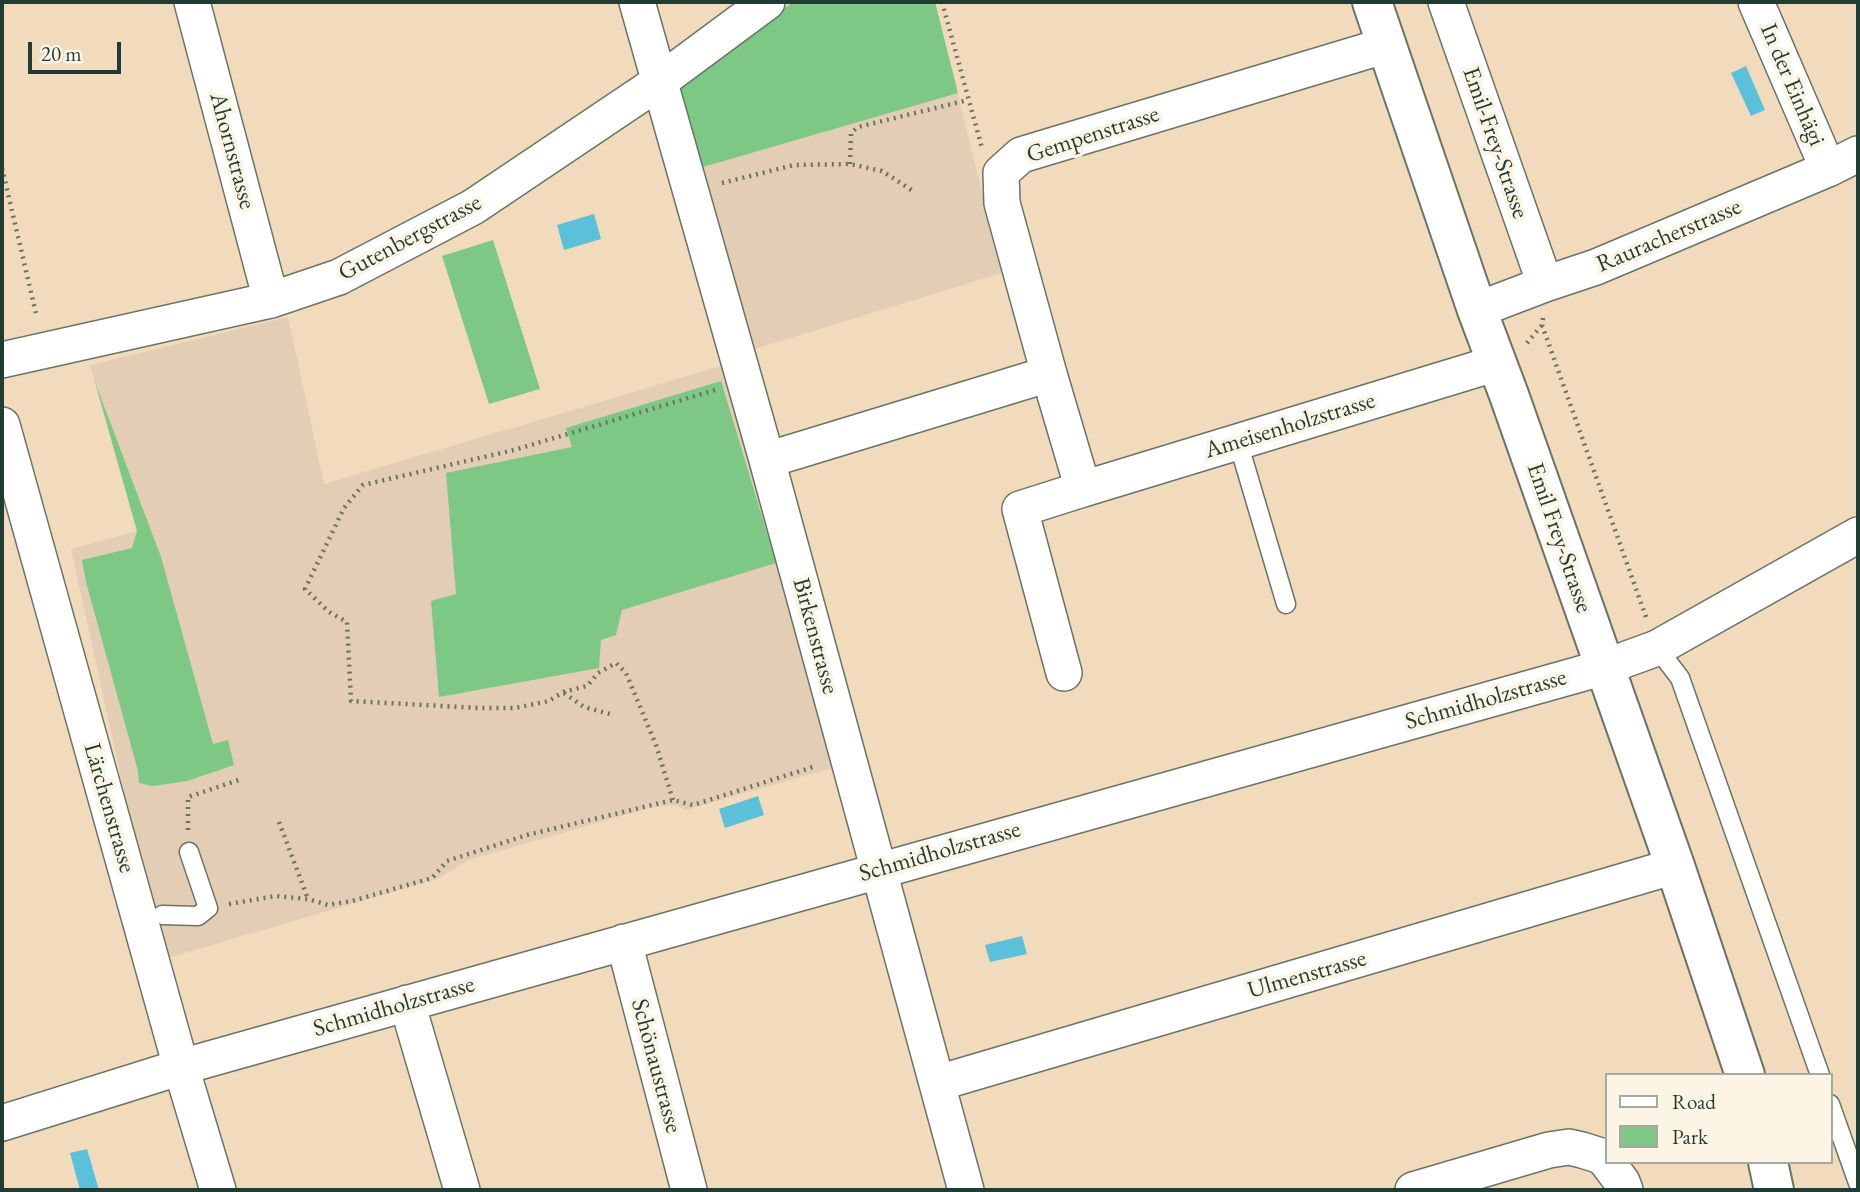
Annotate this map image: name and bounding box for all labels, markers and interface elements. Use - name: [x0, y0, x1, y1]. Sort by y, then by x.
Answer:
- street label: In der Einhägi: [1753, 19, 1831, 151]
- scale bar: [32, 28, 124, 72]
- text: 20 m: [41, 40, 82, 67]
- street label: Emil-Frey-Strasse: [1456, 63, 1534, 223]
- street label: Ahornstrasse: [203, 90, 261, 212]
- street label: Gempenstrasse: [1023, 100, 1163, 170]
- street label: Gutenbergstrasse: [334, 188, 486, 288]
- street label: Rauracherstrasse: [1592, 193, 1746, 279]
- street label: Ameisenholzstrasse: [1201, 386, 1379, 466]
- street label: Emil Frey-Strasse: [1520, 459, 1598, 617]
- street label: Birkenstrasse: [786, 575, 844, 697]
- street label: Schmidholzstrasse: [1402, 663, 1570, 737]
- street label: Lärchenstrasse: [77, 740, 141, 876]
- street label: Schmidholzstrasse: [856, 815, 1024, 889]
- street label: Ulmenstrasse: [1244, 944, 1370, 1006]
- street label: Schmidholzstrasse: [310, 970, 478, 1044]
- street label: Schönaustrasse: [624, 996, 688, 1136]
- legend: [1604, 1073, 1832, 1164]
- text: Road: [1672, 1088, 1716, 1115]
- text: Park: [1672, 1123, 1708, 1150]

